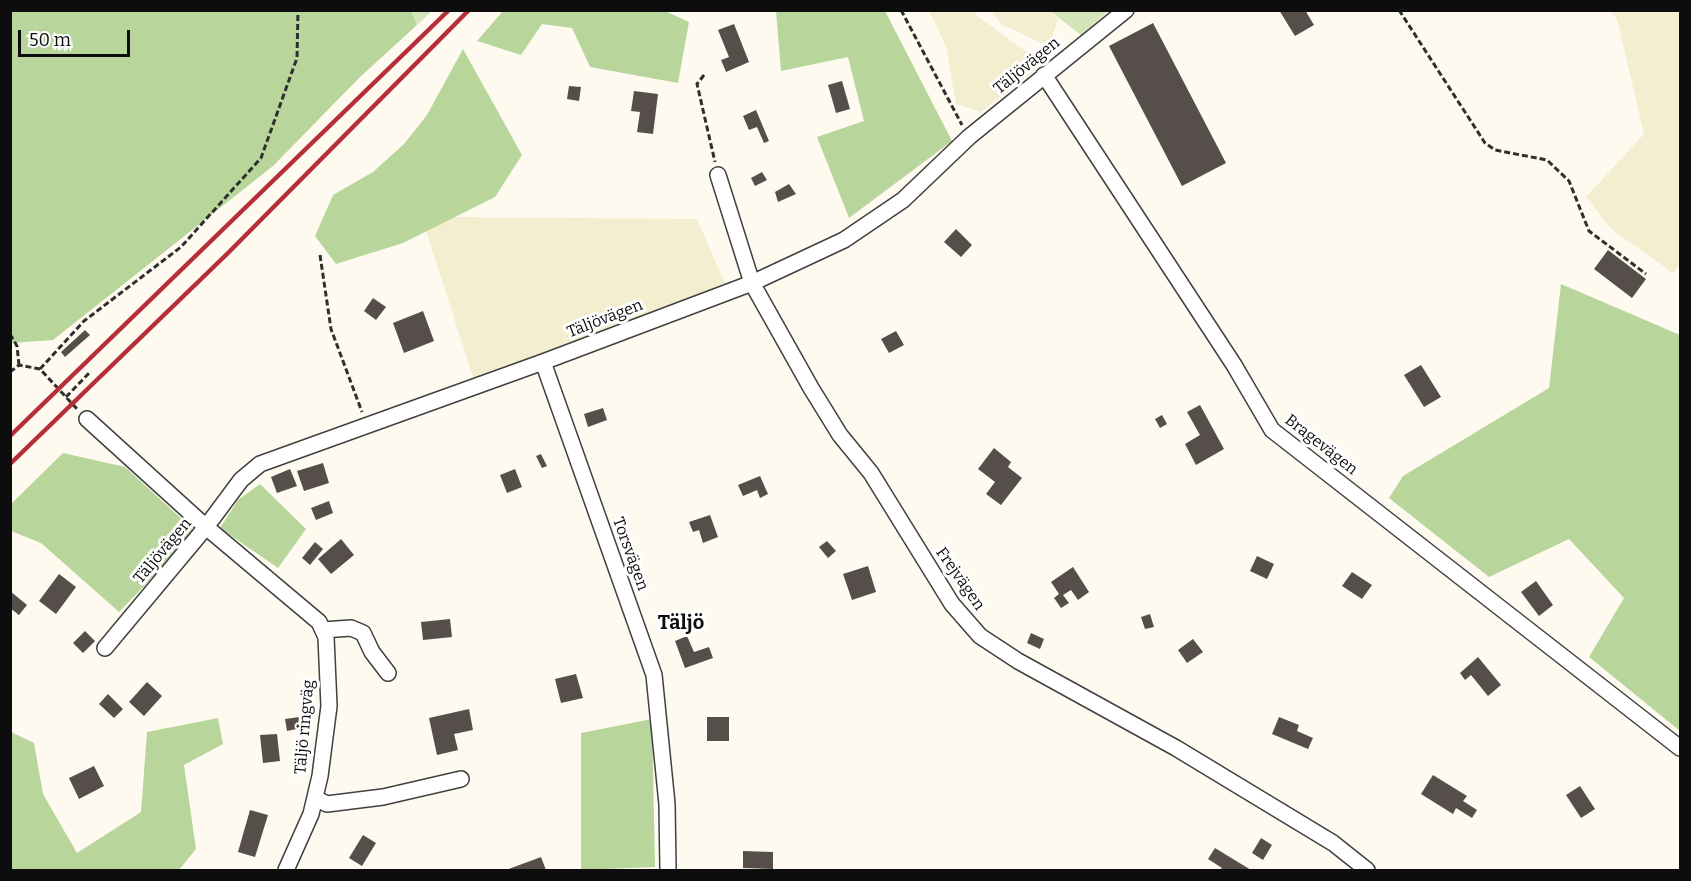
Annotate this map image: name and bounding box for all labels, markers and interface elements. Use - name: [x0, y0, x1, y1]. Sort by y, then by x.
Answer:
- scale bar: [21, 18, 134, 56]
- text: 50 m: [29, 29, 71, 51]
- street label: Täljövägen: [990, 33, 1064, 99]
- street label: Täljövägen: [564, 296, 646, 342]
- street label: Bragevägen: [1281, 411, 1361, 479]
- street label: Täljövägen: [130, 514, 196, 588]
- street label: Torsvägen: [608, 515, 652, 593]
- street label: Frejvägen: [931, 544, 989, 614]
- district label: Täljö: [658, 611, 704, 635]
- street label: Täljö ringväg: [291, 679, 319, 775]

